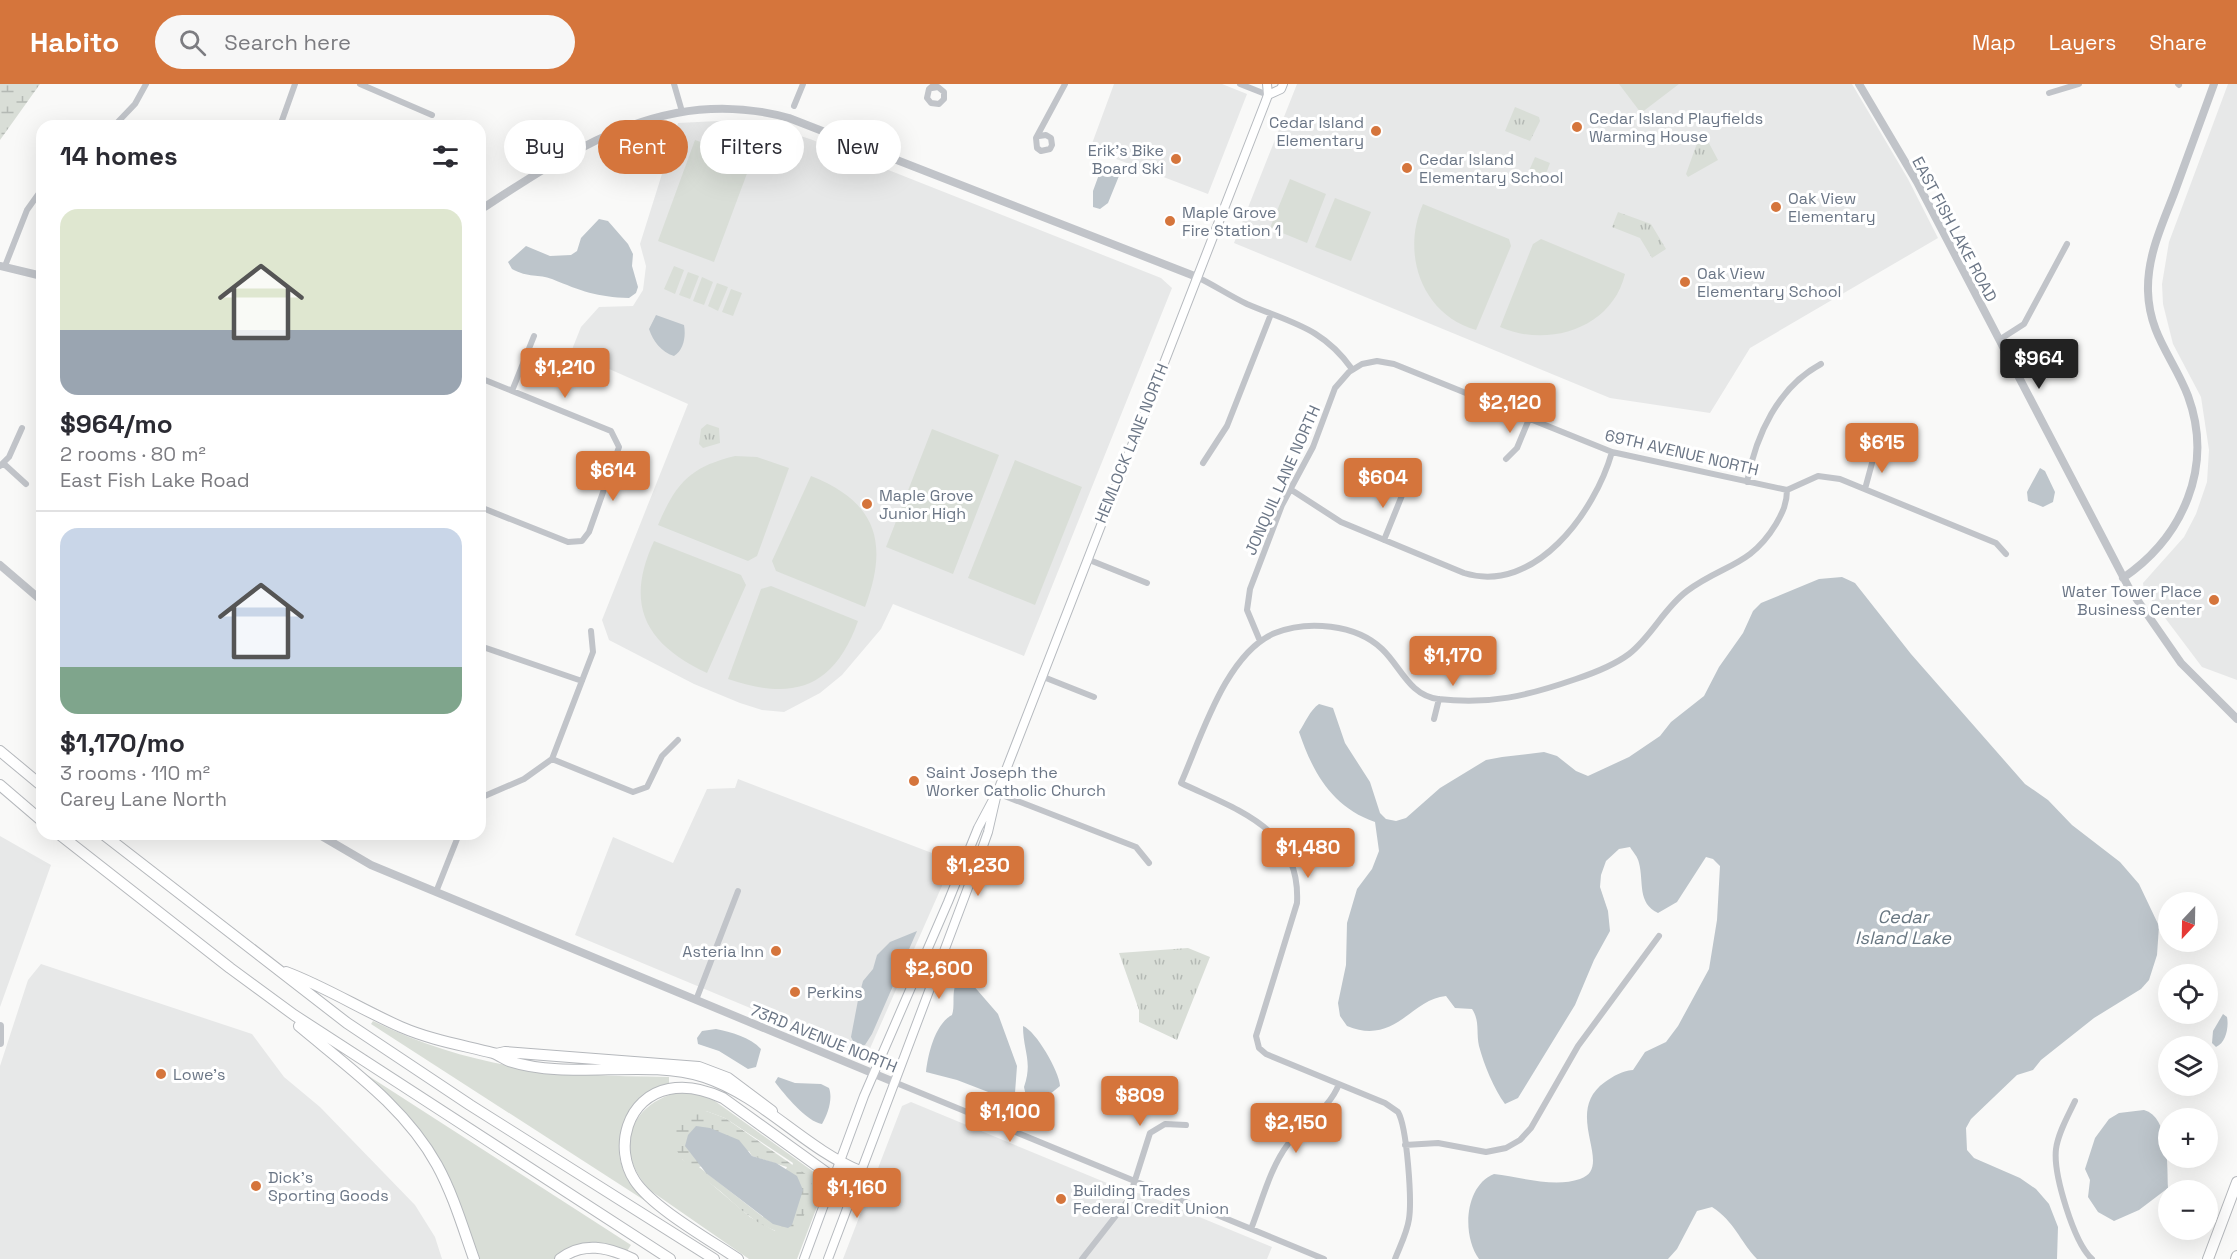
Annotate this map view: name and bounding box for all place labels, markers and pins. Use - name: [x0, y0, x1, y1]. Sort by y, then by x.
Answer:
- place label: Cedar Island Playfields Warming House: [1589, 108, 1763, 147]
- place label: Cedar Island Elementary: [1269, 112, 1364, 151]
- marker: Cedar Island Playfields Warming House: [1570, 120, 1584, 134]
- marker: Cedar Island Elementary: [1369, 124, 1383, 138]
- place label: Erik's Bike Board Ski: [1088, 140, 1164, 179]
- place label: Cedar Island Elementary School: [1419, 149, 1564, 188]
- marker: Erik's Bike Board Ski: [1169, 152, 1183, 166]
- marker: Cedar Island Elementary School: [1400, 161, 1414, 175]
- place label: Oak View Elementary: [1788, 188, 1876, 227]
- marker: Oak View Elementary: [1769, 200, 1783, 214]
- place label: Maple Grove Fire Station 1: [1182, 202, 1281, 241]
- marker: Maple Grove Fire Station 1: [1163, 214, 1177, 228]
- place label: Oak View Elementary School: [1697, 263, 1842, 302]
- marker: Oak View Elementary School: [1678, 275, 1692, 289]
- pin: $964: [2003, 339, 2075, 390]
- pin: $1,210: [516, 348, 614, 399]
- pin: $2,120: [1461, 383, 1559, 434]
- pin: $615: [1846, 423, 1918, 474]
- pin: $614: [577, 451, 649, 502]
- pin: $604: [1347, 458, 1419, 509]
- place label: Maple Grove Junior High: [879, 485, 973, 524]
- marker: Maple Grove Junior High: [860, 497, 874, 511]
- place label: Water Tower Place Business Center: [2062, 581, 2202, 620]
- marker: Water Tower Place Business Center: [2207, 593, 2221, 607]
- pin: $1,170: [1404, 636, 1502, 687]
- place label: Saint Joseph the Worker Catholic Church: [926, 762, 1106, 801]
- marker: Saint Joseph the Worker Catholic Church: [907, 774, 921, 788]
- pin: $1,480: [1259, 828, 1357, 879]
- pin: $1,230: [929, 846, 1027, 897]
- place label: Asteria Inn: [682, 941, 764, 962]
- marker: Asteria Inn: [769, 944, 783, 958]
- pin: $2,600: [890, 949, 988, 1000]
- place label: Perkins: [807, 982, 863, 1003]
- marker: Perkins: [788, 985, 802, 999]
- place label: Lowe's: [173, 1064, 225, 1085]
- marker: Lowe's: [154, 1067, 168, 1081]
- pin: $809: [1104, 1076, 1176, 1127]
- pin: $1,100: [961, 1092, 1059, 1143]
- pin: $2,150: [1247, 1103, 1345, 1154]
- place label: Dick's Sporting Goods: [268, 1167, 389, 1206]
- pin: $1,160: [808, 1168, 906, 1219]
- marker: Dick's Sporting Goods: [249, 1179, 263, 1193]
- place label: Building Trades Federal Credit Union: [1073, 1180, 1229, 1219]
- marker: Building Trades Federal Credit Union: [1054, 1192, 1068, 1206]

